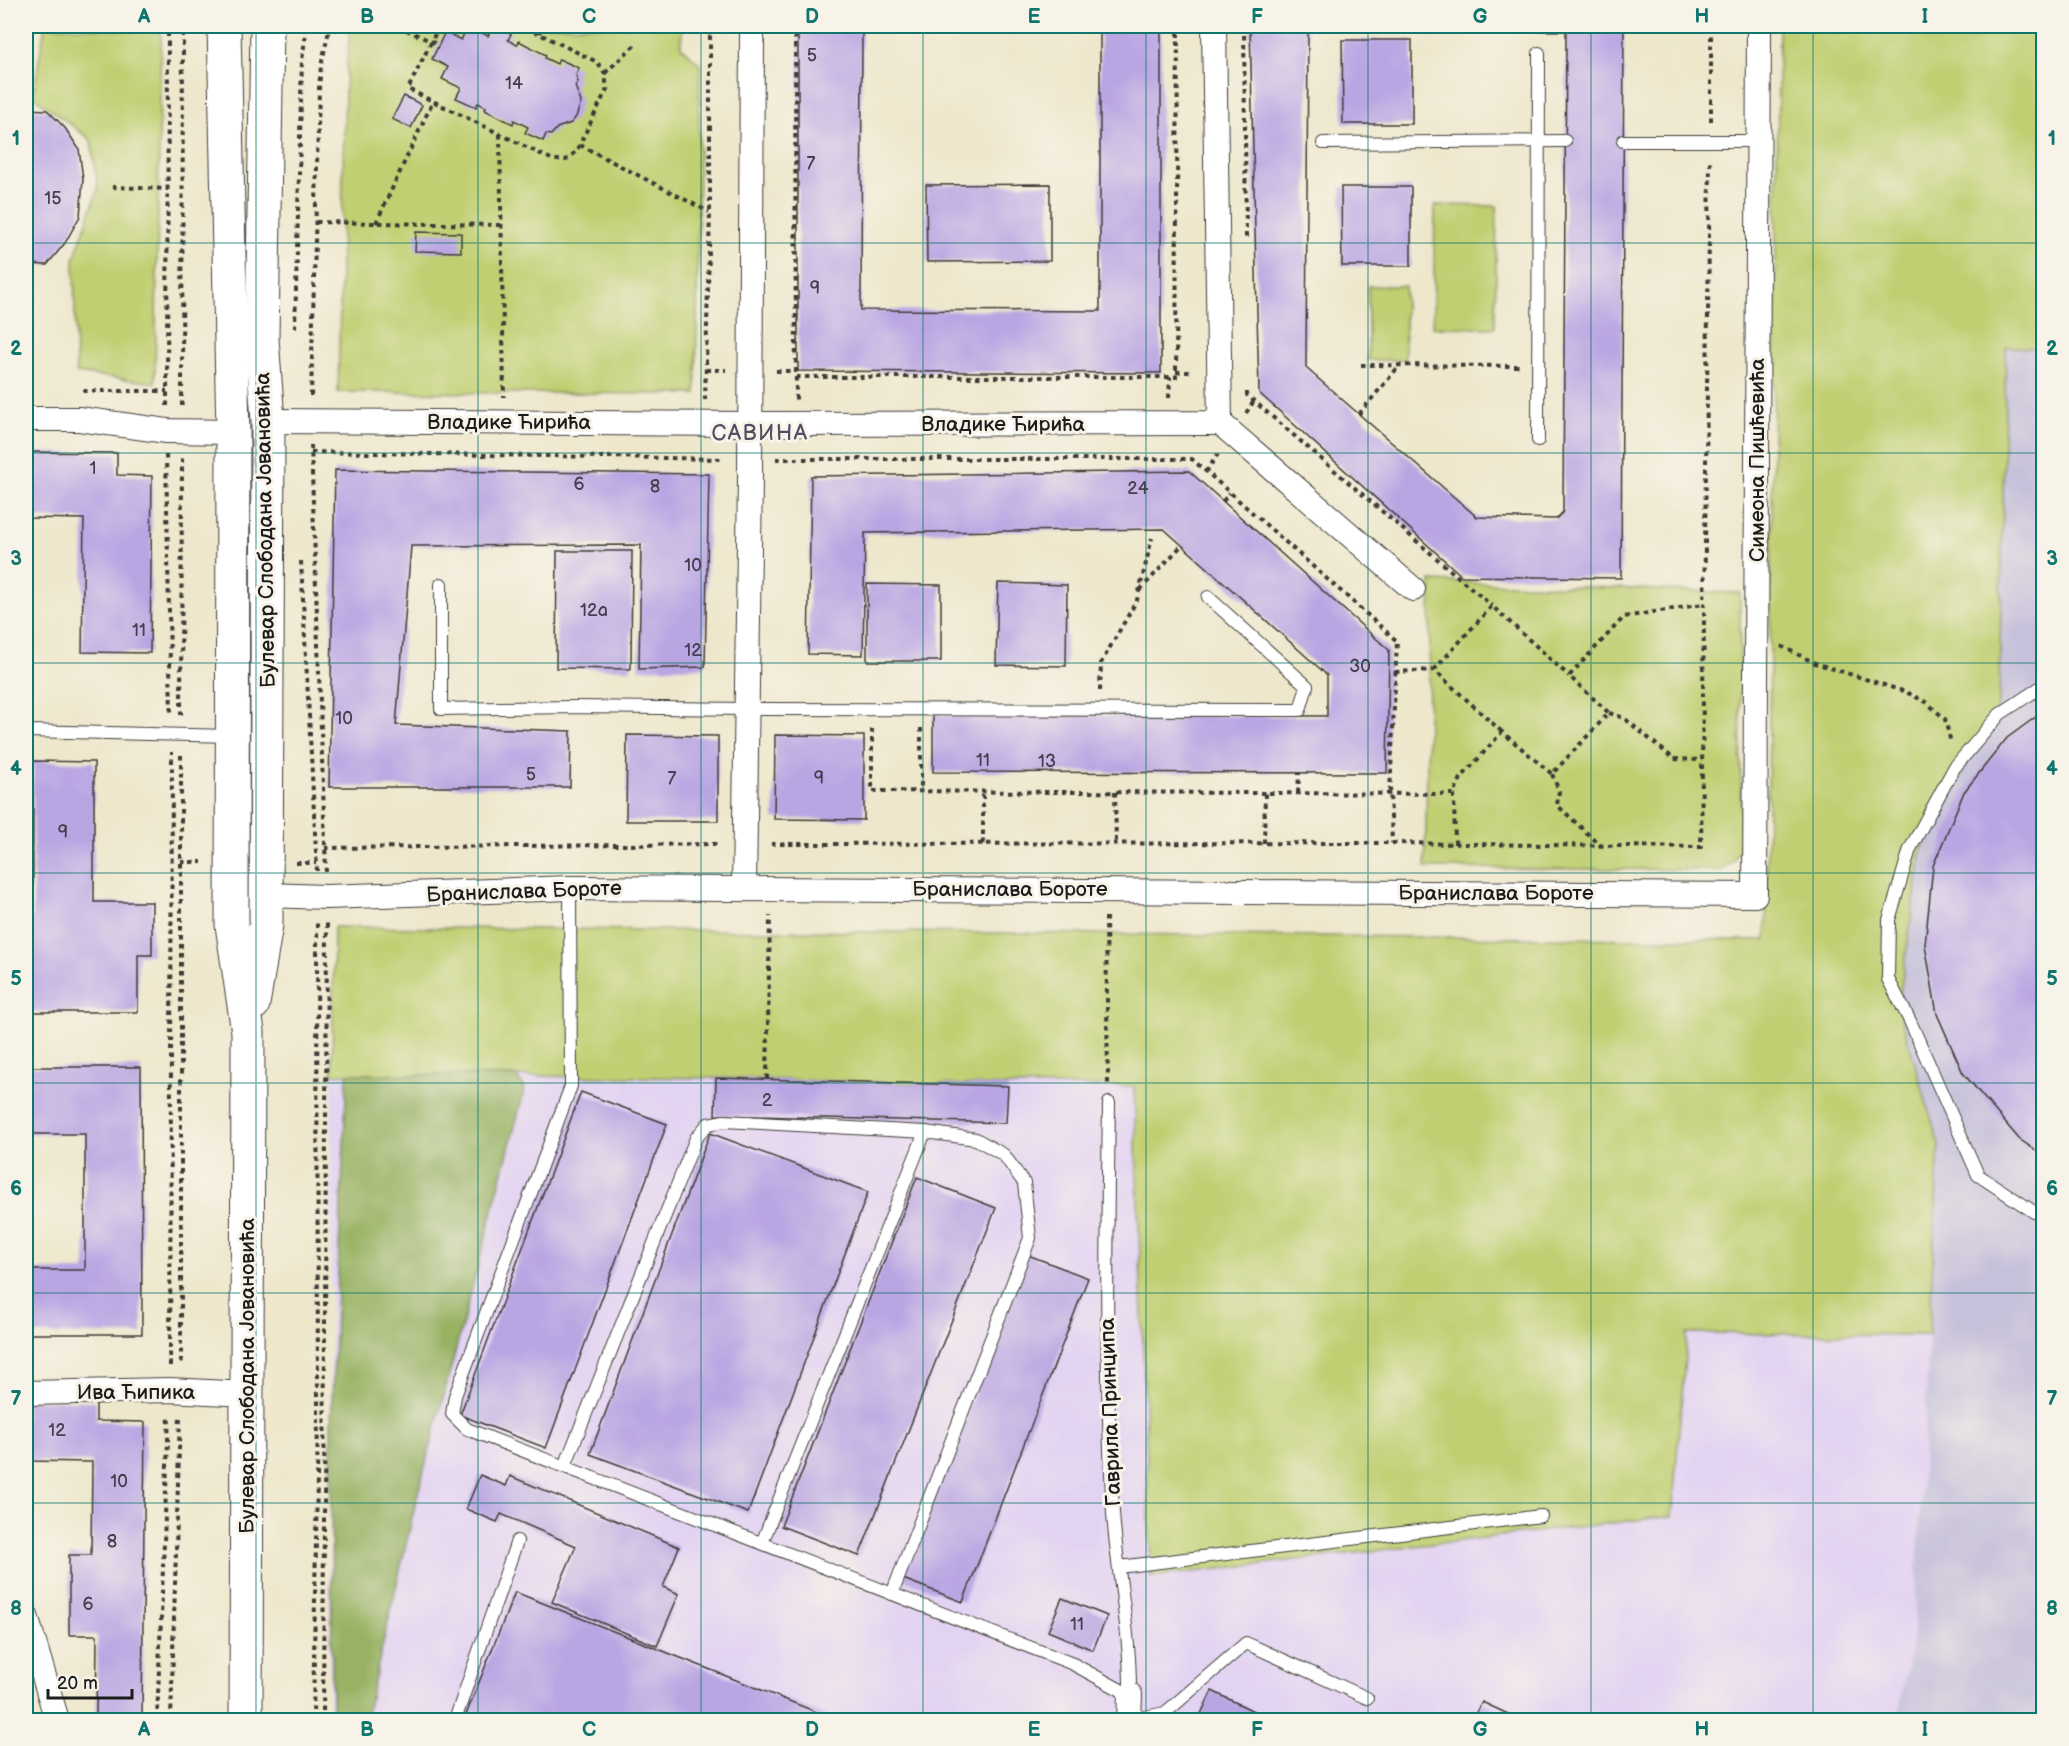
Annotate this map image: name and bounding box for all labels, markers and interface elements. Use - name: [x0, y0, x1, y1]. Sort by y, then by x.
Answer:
- text: A: [137, 5, 151, 29]
- text: B: [360, 5, 374, 29]
- text: C: [582, 5, 596, 29]
- text: D: [805, 5, 819, 29]
- text: E: [1028, 5, 1041, 29]
- text: F: [1251, 5, 1263, 29]
- text: G: [1473, 5, 1488, 29]
- text: H: [1695, 5, 1709, 29]
- text: I: [1922, 5, 1928, 29]
- house number: 5: [807, 45, 817, 66]
- house number: 14: [505, 73, 523, 94]
- text: 1: [12, 127, 20, 151]
- text: 1: [2048, 127, 2056, 151]
- house number: 7: [807, 153, 816, 174]
- house number: 15: [44, 188, 62, 209]
- house number: 9: [810, 278, 820, 299]
- text: 2: [10, 337, 22, 361]
- text: 2: [2046, 337, 2058, 361]
- street label: Симеона Пишћевића: [1745, 358, 1770, 562]
- street label: Булевар Слободана Јовановића: [250, 371, 281, 688]
- street label: Владике Ћирића: [427, 410, 592, 435]
- street label: Владике Ћирића: [921, 412, 1086, 437]
- district label: САВИНА: [711, 420, 809, 447]
- house number: 1: [90, 458, 96, 479]
- house number: 6: [574, 474, 585, 495]
- house number: 8: [650, 476, 660, 497]
- house number: 24: [1127, 478, 1149, 499]
- text: 3: [10, 547, 22, 571]
- text: 3: [2046, 547, 2058, 571]
- house number: 10: [684, 555, 702, 576]
- house number: 12a: [580, 600, 608, 621]
- house number: 11: [132, 620, 146, 641]
- house number: 12: [684, 640, 702, 661]
- house number: 30: [1349, 656, 1371, 677]
- house number: 10: [335, 708, 353, 729]
- house number: 11: [976, 750, 990, 771]
- house number: 13: [1038, 751, 1056, 772]
- text: 4: [10, 757, 22, 781]
- text: 4: [2046, 757, 2058, 781]
- house number: 5: [526, 764, 536, 785]
- house number: 7: [668, 768, 677, 789]
- house number: 9: [814, 768, 824, 789]
- house number: 9: [58, 822, 68, 843]
- street label: Бранислава Бороте: [426, 876, 622, 907]
- street label: Бранислава Бороте: [912, 877, 1108, 902]
- street label: Бранислава Бороте: [1398, 881, 1594, 906]
- text: 5: [10, 967, 22, 991]
- text: 5: [2046, 967, 2058, 991]
- house number: 2: [762, 1090, 773, 1111]
- text: 6: [10, 1177, 22, 1201]
- text: 6: [2046, 1177, 2058, 1201]
- street label: Булевар Слободана Јовановића: [235, 1218, 260, 1534]
- street label: Гаврила Принципа: [1095, 1317, 1126, 1507]
- street label: Ива Ћипика: [77, 1380, 196, 1405]
- text: 7: [10, 1387, 22, 1411]
- text: 7: [2046, 1387, 2058, 1411]
- house number: 12: [48, 1420, 66, 1441]
- house number: 10: [110, 1471, 128, 1492]
- house number: 8: [107, 1531, 117, 1552]
- house number: 6: [83, 1594, 94, 1615]
- text: 8: [10, 1597, 22, 1621]
- text: 8: [2046, 1597, 2058, 1621]
- house number: 11: [1070, 1614, 1084, 1635]
- scale bar: [48, 1662, 132, 1700]
- text: 20 m: [57, 1673, 98, 1694]
- text: A: [137, 1718, 151, 1742]
- text: B: [360, 1718, 374, 1742]
- text: C: [582, 1718, 596, 1742]
- text: D: [805, 1718, 819, 1742]
- text: E: [1028, 1718, 1041, 1742]
- text: F: [1251, 1718, 1263, 1742]
- text: G: [1473, 1718, 1488, 1742]
- text: H: [1695, 1718, 1709, 1742]
- text: I: [1922, 1718, 1928, 1742]

